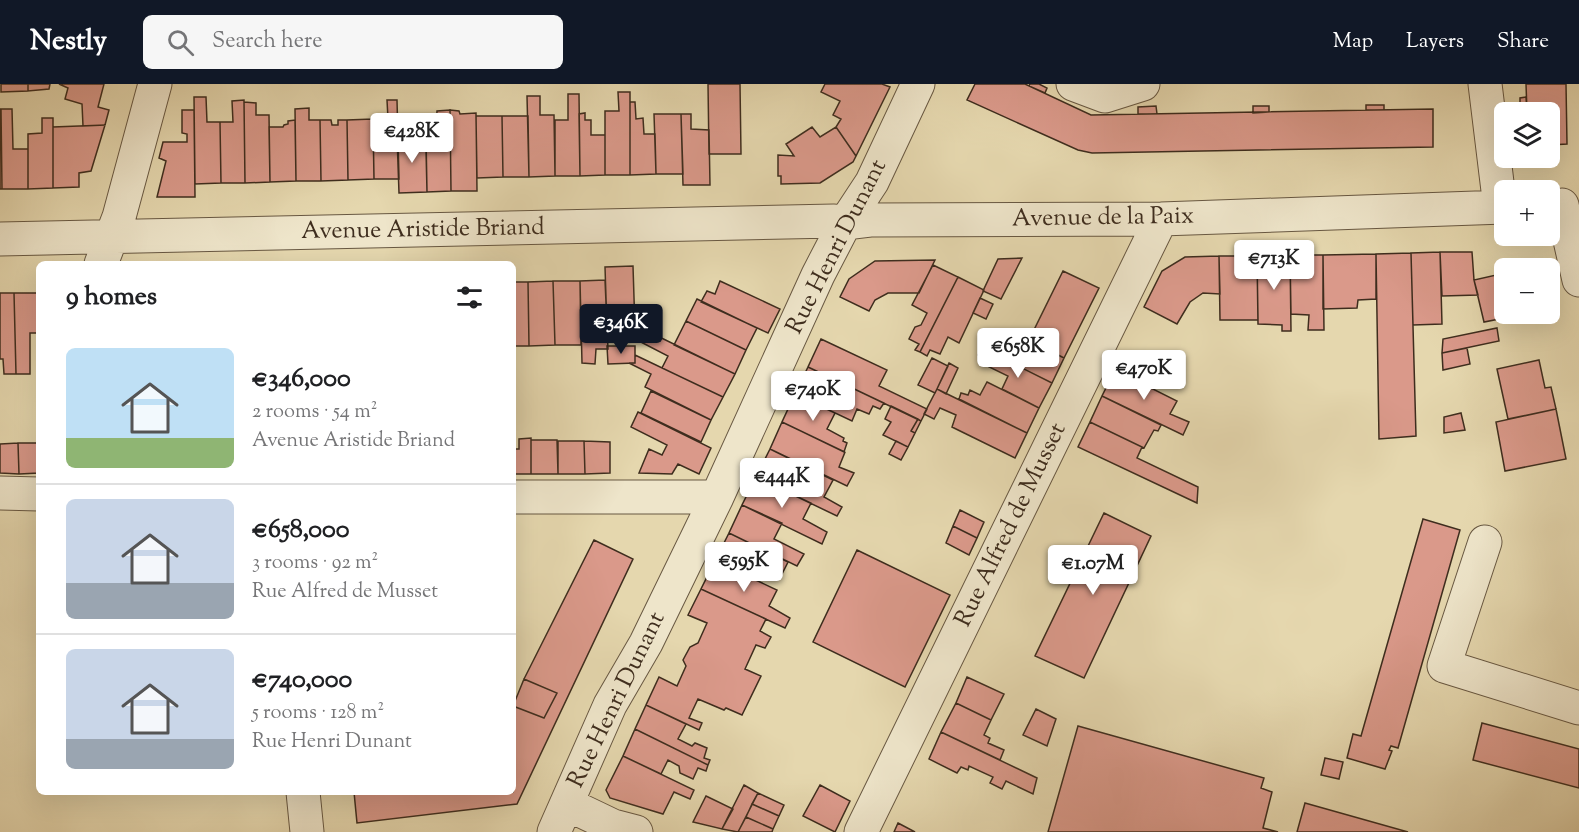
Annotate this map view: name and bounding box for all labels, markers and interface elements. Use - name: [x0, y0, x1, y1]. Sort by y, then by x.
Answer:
- search box: [143, 15, 563, 69]
- text: Nestly: [30, 22, 107, 62]
- icon: search: [164, 26, 197, 59]
- text: Search here: [212, 26, 322, 58]
- text: Map: [1333, 27, 1373, 57]
- text: Layers: [1406, 27, 1464, 57]
- text: Share: [1497, 27, 1549, 57]
- map controls: [1494, 102, 1560, 324]
- button: layers: [1494, 102, 1560, 168]
- pin: €428K: [370, 113, 454, 164]
- text: €428K: [384, 118, 440, 147]
- street label: Rue Henri Dunant: [778, 154, 896, 340]
- button: +: [1494, 180, 1560, 246]
- street label: Avenue de la Paix: [1012, 199, 1194, 237]
- street label: Avenue Aristide Briand: [301, 211, 546, 249]
- pin: €713K: [1232, 240, 1316, 291]
- text: €713K: [1248, 245, 1300, 274]
- button: −: [1494, 258, 1560, 324]
- text: 9 homes: [66, 279, 157, 316]
- icon: filters: [453, 281, 486, 314]
- pin: €346K: [579, 304, 663, 355]
- text: €346K: [594, 309, 648, 338]
- pin: €658K: [976, 328, 1060, 379]
- text: €658K: [991, 333, 1045, 362]
- pin: €470K: [1102, 350, 1186, 401]
- text: €470K: [1116, 355, 1172, 384]
- text: €346,000: [252, 361, 351, 398]
- pin: €740K: [771, 371, 855, 422]
- icon: home: [114, 372, 186, 444]
- text: €740K: [785, 376, 841, 405]
- text: 2 rooms · 54 m²: [252, 398, 377, 427]
- street label: Rue Alfred de Musset: [947, 417, 1075, 633]
- text: Avenue Aristide Briand: [252, 427, 455, 456]
- pin: €444K: [740, 458, 824, 509]
- text: €444K: [754, 463, 810, 492]
- text: €658,000: [252, 512, 350, 549]
- icon: home: [114, 523, 186, 595]
- pin: €595K: [702, 542, 786, 593]
- pin: €1.07M: [1044, 545, 1142, 596]
- text: €595K: [719, 547, 769, 576]
- text: 3 rooms · 92 m²: [252, 549, 378, 578]
- text: €1.07M: [1062, 550, 1124, 579]
- text: Rue Alfred de Musset: [252, 578, 438, 607]
- street label: Rue Henri Dunant: [560, 606, 674, 794]
- text: €740,000: [252, 662, 352, 699]
- icon: home: [114, 673, 186, 745]
- text: 5 rooms · 128 m²: [252, 699, 384, 728]
- text: Rue Henri Dunant: [252, 728, 412, 757]

